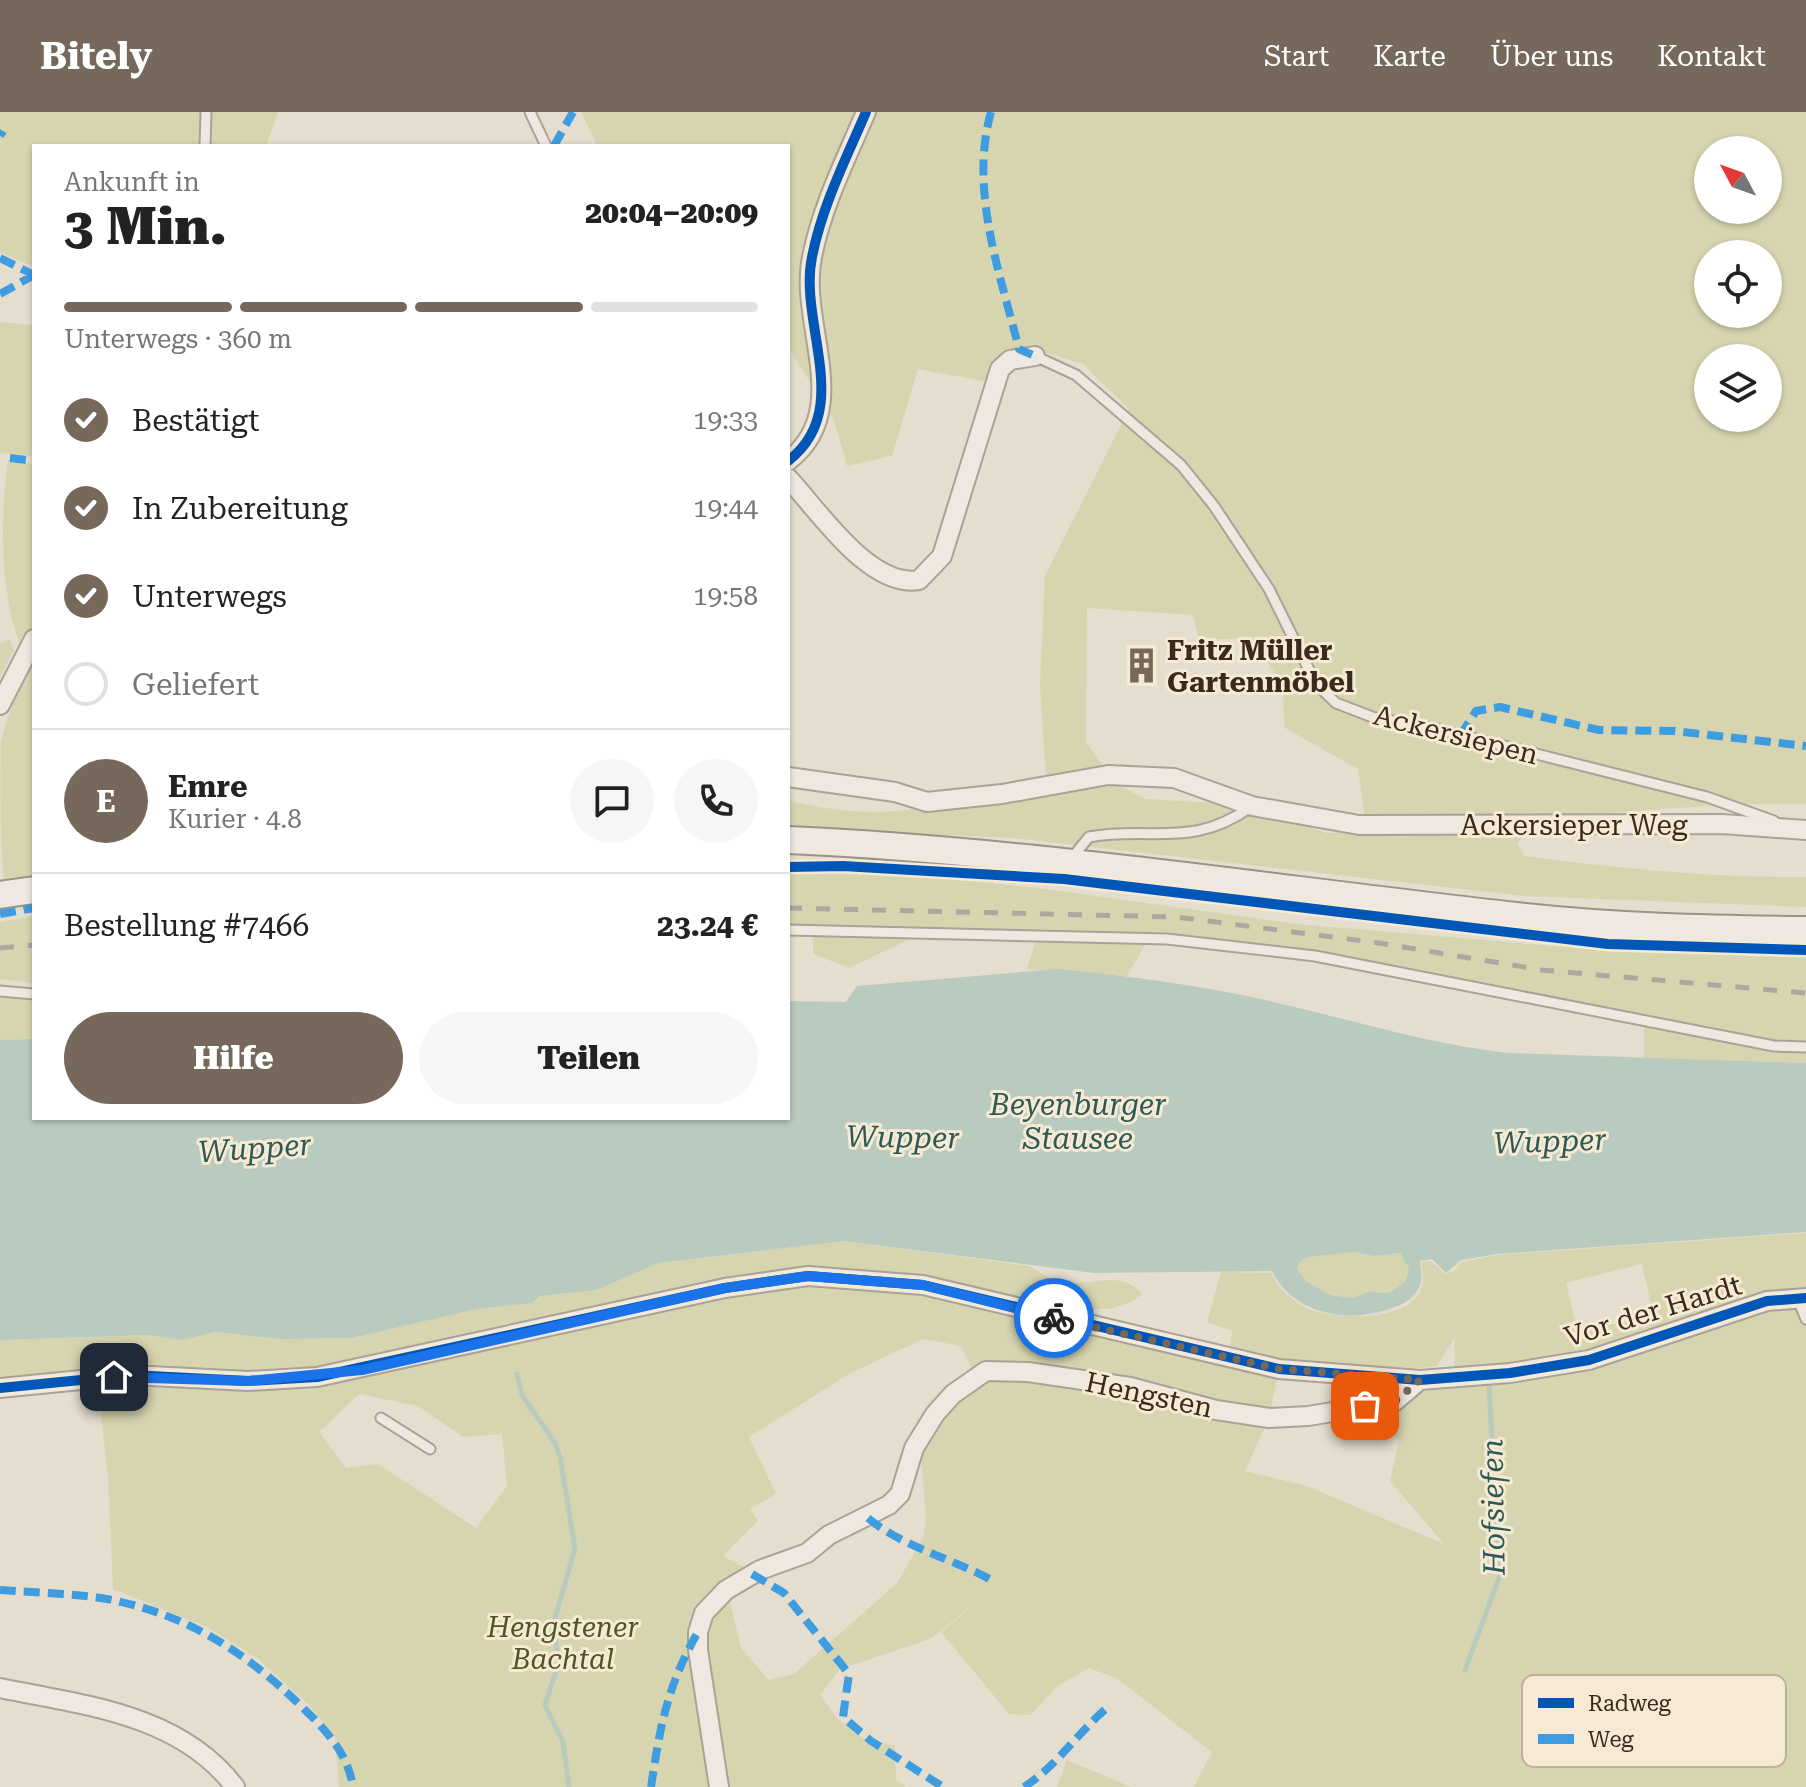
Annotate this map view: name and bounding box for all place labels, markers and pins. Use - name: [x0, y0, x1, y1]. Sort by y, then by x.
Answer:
- place label: Fritz Müller Gartenmöbel: [1167, 634, 1354, 699]
- building icon: Fritz Müller Gartenmöbel: [1122, 647, 1160, 685]
- pin: [80, 1343, 148, 1411]
- pin: [1331, 1372, 1399, 1440]

